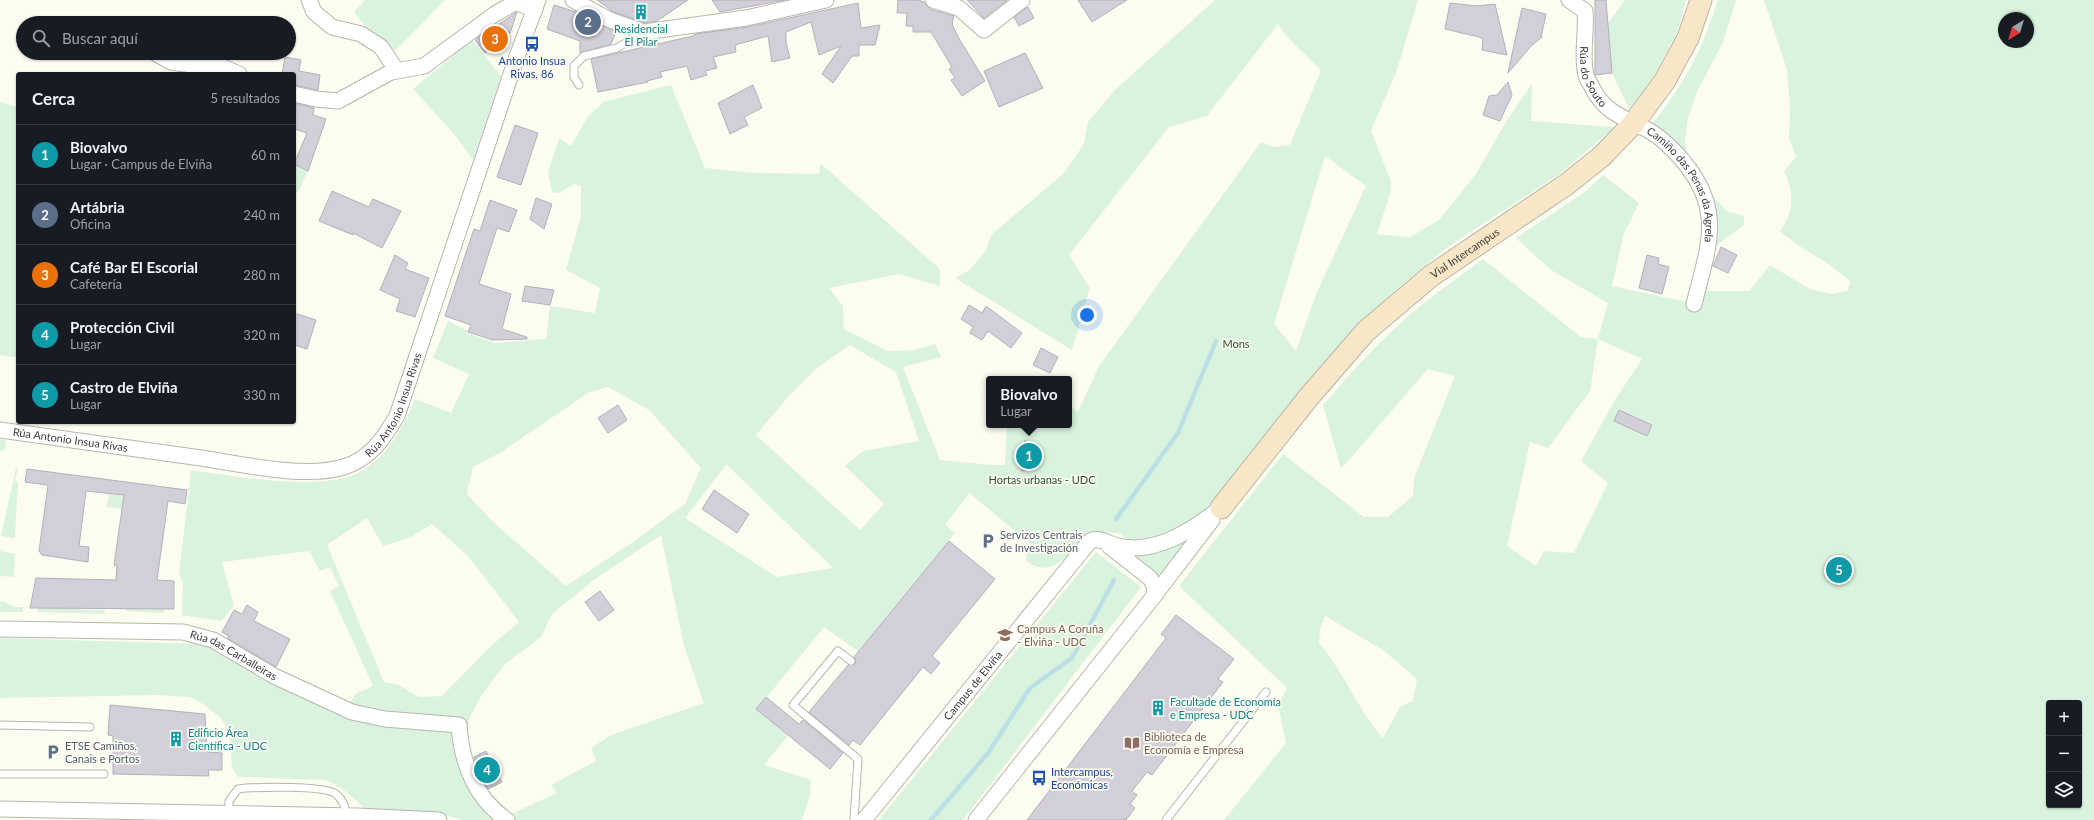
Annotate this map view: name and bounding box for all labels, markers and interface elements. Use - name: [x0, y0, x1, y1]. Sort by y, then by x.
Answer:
- building icon: Residencial El Pilar: [632, 3, 650, 21]
- pin: 2: [575, 7, 601, 37]
- north arrow: [1998, 12, 2034, 48]
- search box: [16, 16, 296, 60]
- place label: Residencial El Pilar: [614, 22, 668, 48]
- pin: 3: [482, 24, 508, 54]
- icon: search: [30, 27, 52, 49]
- text: Buscar aquí: [62, 29, 138, 47]
- bus stop icon: Antonio Insua Rivas, 86: [523, 35, 541, 53]
- street label: Rúa do Souto: [1578, 46, 1610, 109]
- place label: Antonio Insua Rivas, 86: [499, 54, 565, 80]
- text: Cerca: [32, 88, 75, 109]
- text: 5 resultados: [210, 90, 280, 106]
- street label: Camiño das Penas da Agrela: [1645, 124, 1717, 243]
- text: Biovalvo: [70, 138, 127, 156]
- text: 1: [41, 147, 49, 163]
- text: 60 m: [251, 147, 280, 163]
- text: Lugar · Campus de Elviña: [70, 156, 212, 172]
- text: Artábria: [70, 198, 125, 216]
- text: 2: [41, 207, 49, 223]
- text: 240 m: [243, 207, 280, 223]
- text: Oficina: [70, 216, 111, 232]
- street label: Vial Intercampus: [1428, 225, 1502, 281]
- text: Café Bar El Escorial: [70, 258, 198, 276]
- text: 3: [41, 267, 49, 283]
- text: 280 m: [243, 267, 280, 283]
- text: Cafetería: [70, 276, 122, 292]
- your location: [1077, 305, 1097, 325]
- text: Protección Civil: [70, 318, 175, 336]
- text: 4: [41, 327, 49, 343]
- text: 320 m: [243, 327, 280, 343]
- text: Lugar: [70, 336, 102, 352]
- park label: Mons: [1222, 337, 1250, 350]
- street label: Rúa Antonio Insua Rivas: [362, 351, 424, 459]
- popup: [986, 376, 1072, 428]
- text: Castro de Elviña: [70, 378, 178, 396]
- text: Biovalvo: [1000, 385, 1058, 403]
- text: 5: [41, 387, 49, 403]
- text: 330 m: [243, 387, 280, 403]
- text: Lugar: [70, 396, 102, 412]
- text: Lugar: [1000, 403, 1032, 419]
- street label: Rúa Antonio Insua Rivas: [12, 425, 129, 454]
- pin: 1: [1016, 441, 1042, 471]
- park label: Hortas urbanas - UDC: [988, 473, 1096, 486]
- place label: Servizos Centrais de Investigación: [1000, 528, 1083, 554]
- parking icon: Servizos Centrais de Investigación: [979, 532, 997, 550]
- pin: 5: [1826, 555, 1852, 585]
- place label: Campus A Coruña - Elviña - UDC: [1017, 622, 1103, 648]
- school or university icon: Campus A Coruña - Elviña - UDC: [996, 626, 1014, 644]
- street label: Rúa das Carballeiras: [189, 627, 279, 683]
- street label: Campus de Elviña: [941, 648, 1004, 723]
- place label: Facultade de Economía e Empresa - UDC: [1170, 695, 1281, 721]
- building icon: Facultade de Economía e Empresa - UDC: [1149, 699, 1167, 717]
- map controls: [2046, 700, 2082, 808]
- button: +: [2046, 700, 2082, 736]
- place label: Edificio Área Científica - UDC: [188, 726, 268, 752]
- building icon: Edificio Área Científica - UDC: [167, 730, 185, 748]
- place label: Biblioteca de Economía e Empresa: [1144, 730, 1244, 756]
- library icon: Biblioteca de Economía e Empresa: [1123, 734, 1141, 752]
- button: −: [2046, 736, 2082, 772]
- place label: ETSE Camiños, Canais e Portos: [65, 739, 140, 765]
- parking icon: ETSE Camiños, Canais e Portos: [44, 743, 62, 761]
- pin: 4: [474, 755, 500, 785]
- place label: Intercampus, Económicas: [1051, 765, 1113, 791]
- bus stop icon: Intercampus, Económicas: [1030, 769, 1048, 787]
- button: layers: [2046, 772, 2082, 808]

